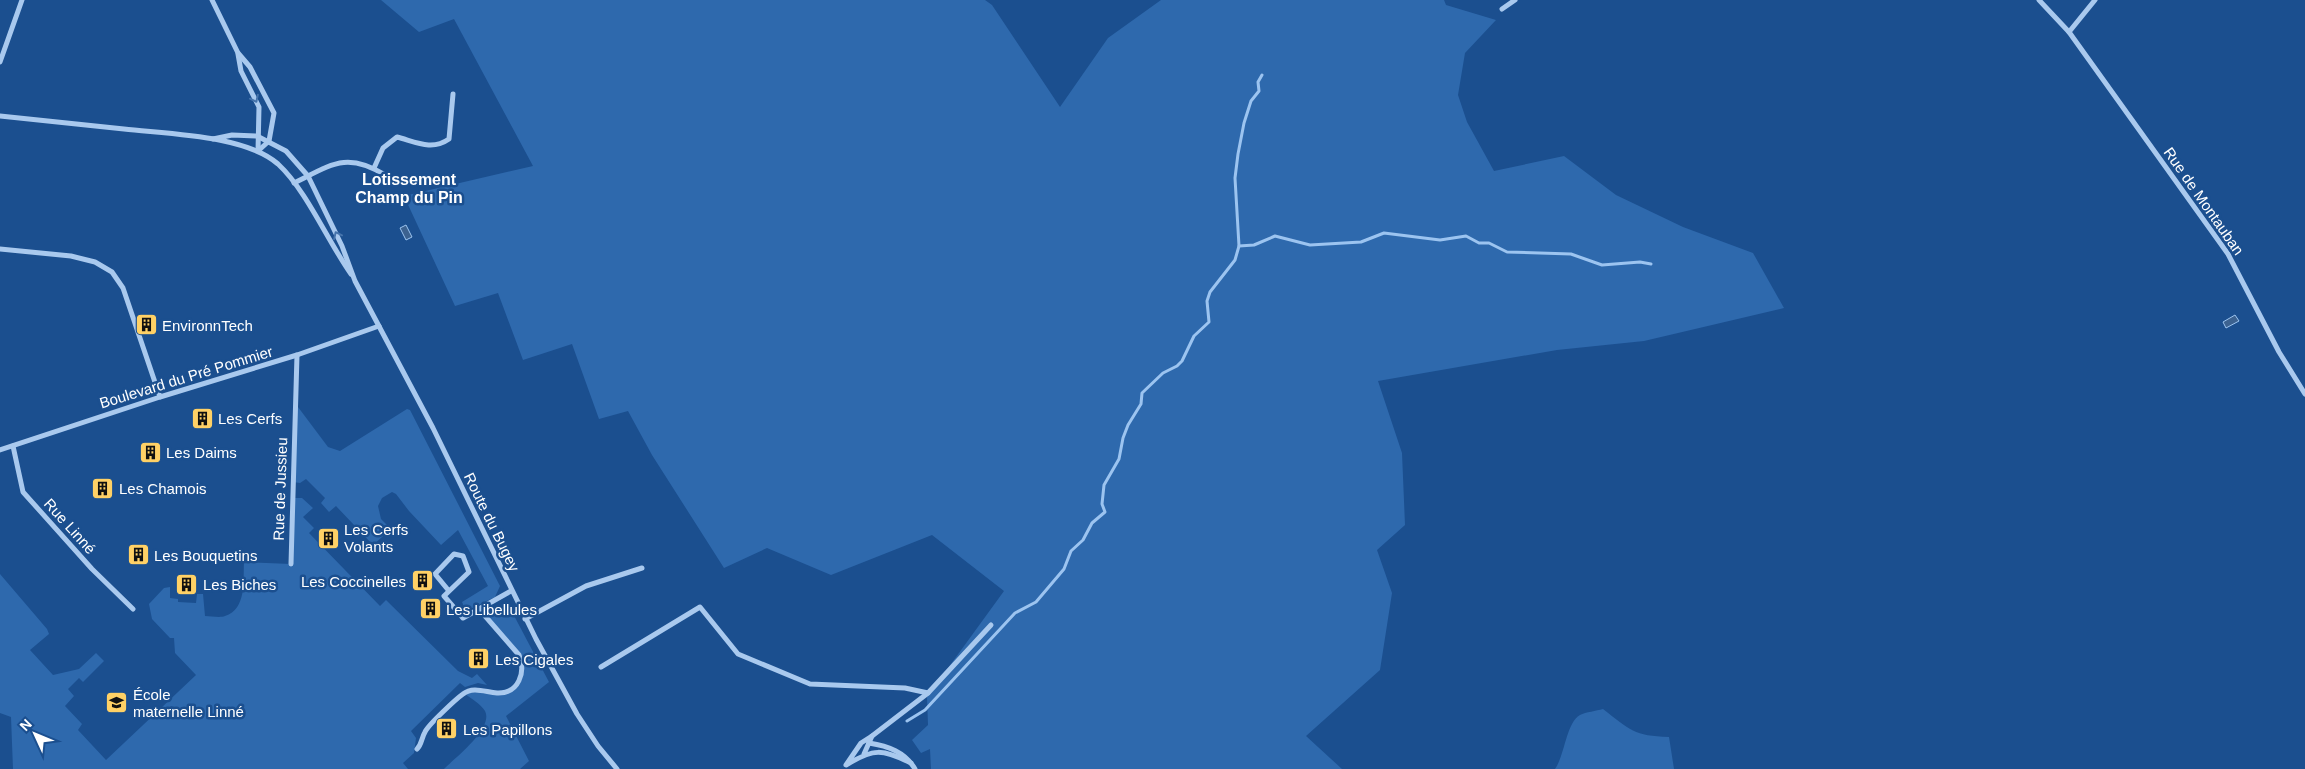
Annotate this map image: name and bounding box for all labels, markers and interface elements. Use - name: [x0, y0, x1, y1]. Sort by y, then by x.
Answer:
- one-way arrow: [248, 93, 258, 102]
- street label: Rue de Montauban: [2160, 144, 2248, 258]
- district label: Lotissement Champ du Pin: [355, 171, 463, 206]
- one-way arrow: [333, 232, 343, 241]
- building icon: EnvironnTech: [134, 313, 158, 337]
- place label: EnvironnTech: [162, 317, 253, 334]
- street label: Boulevard du Pré Pommier: [97, 343, 275, 411]
- building icon: Les Cerfs: [190, 406, 214, 430]
- place label: Les Cerfs: [218, 410, 282, 427]
- street label: Rue de Jussieu: [270, 437, 290, 541]
- building icon: Les Daims: [138, 440, 162, 464]
- place label: Les Daims: [166, 444, 237, 461]
- street label: Route du Bugey: [461, 470, 523, 575]
- building icon: Les Chamois: [91, 476, 115, 500]
- place label: Les Chamois: [119, 480, 207, 497]
- street label: Rue Linné: [41, 495, 99, 557]
- place label: Les Cerfs Volants: [344, 521, 408, 555]
- building icon: Les Cerfs Volants: [316, 526, 340, 550]
- building icon: Les Bouquetins: [126, 543, 150, 567]
- place label: Les Bouquetins: [154, 547, 257, 564]
- building icon: Les Coccinelles: [410, 569, 434, 593]
- building icon: Les Biches: [175, 572, 199, 596]
- place label: Les Coccinelles: [301, 573, 406, 590]
- place label: Les Biches: [203, 576, 276, 593]
- building icon: Les Libellules: [418, 597, 442, 621]
- place label: Les Libellules: [446, 601, 537, 618]
- building icon: Les Cigales: [467, 647, 491, 671]
- place label: Les Cigales: [495, 651, 573, 668]
- place label: École maternelle Linné: [133, 686, 244, 720]
- school or university icon: École maternelle Linné: [105, 691, 129, 715]
- north arrow: [10, 709, 60, 759]
- text: N: [16, 716, 35, 734]
- building icon: Les Papillons: [435, 717, 459, 741]
- place label: Les Papillons: [463, 721, 552, 738]

